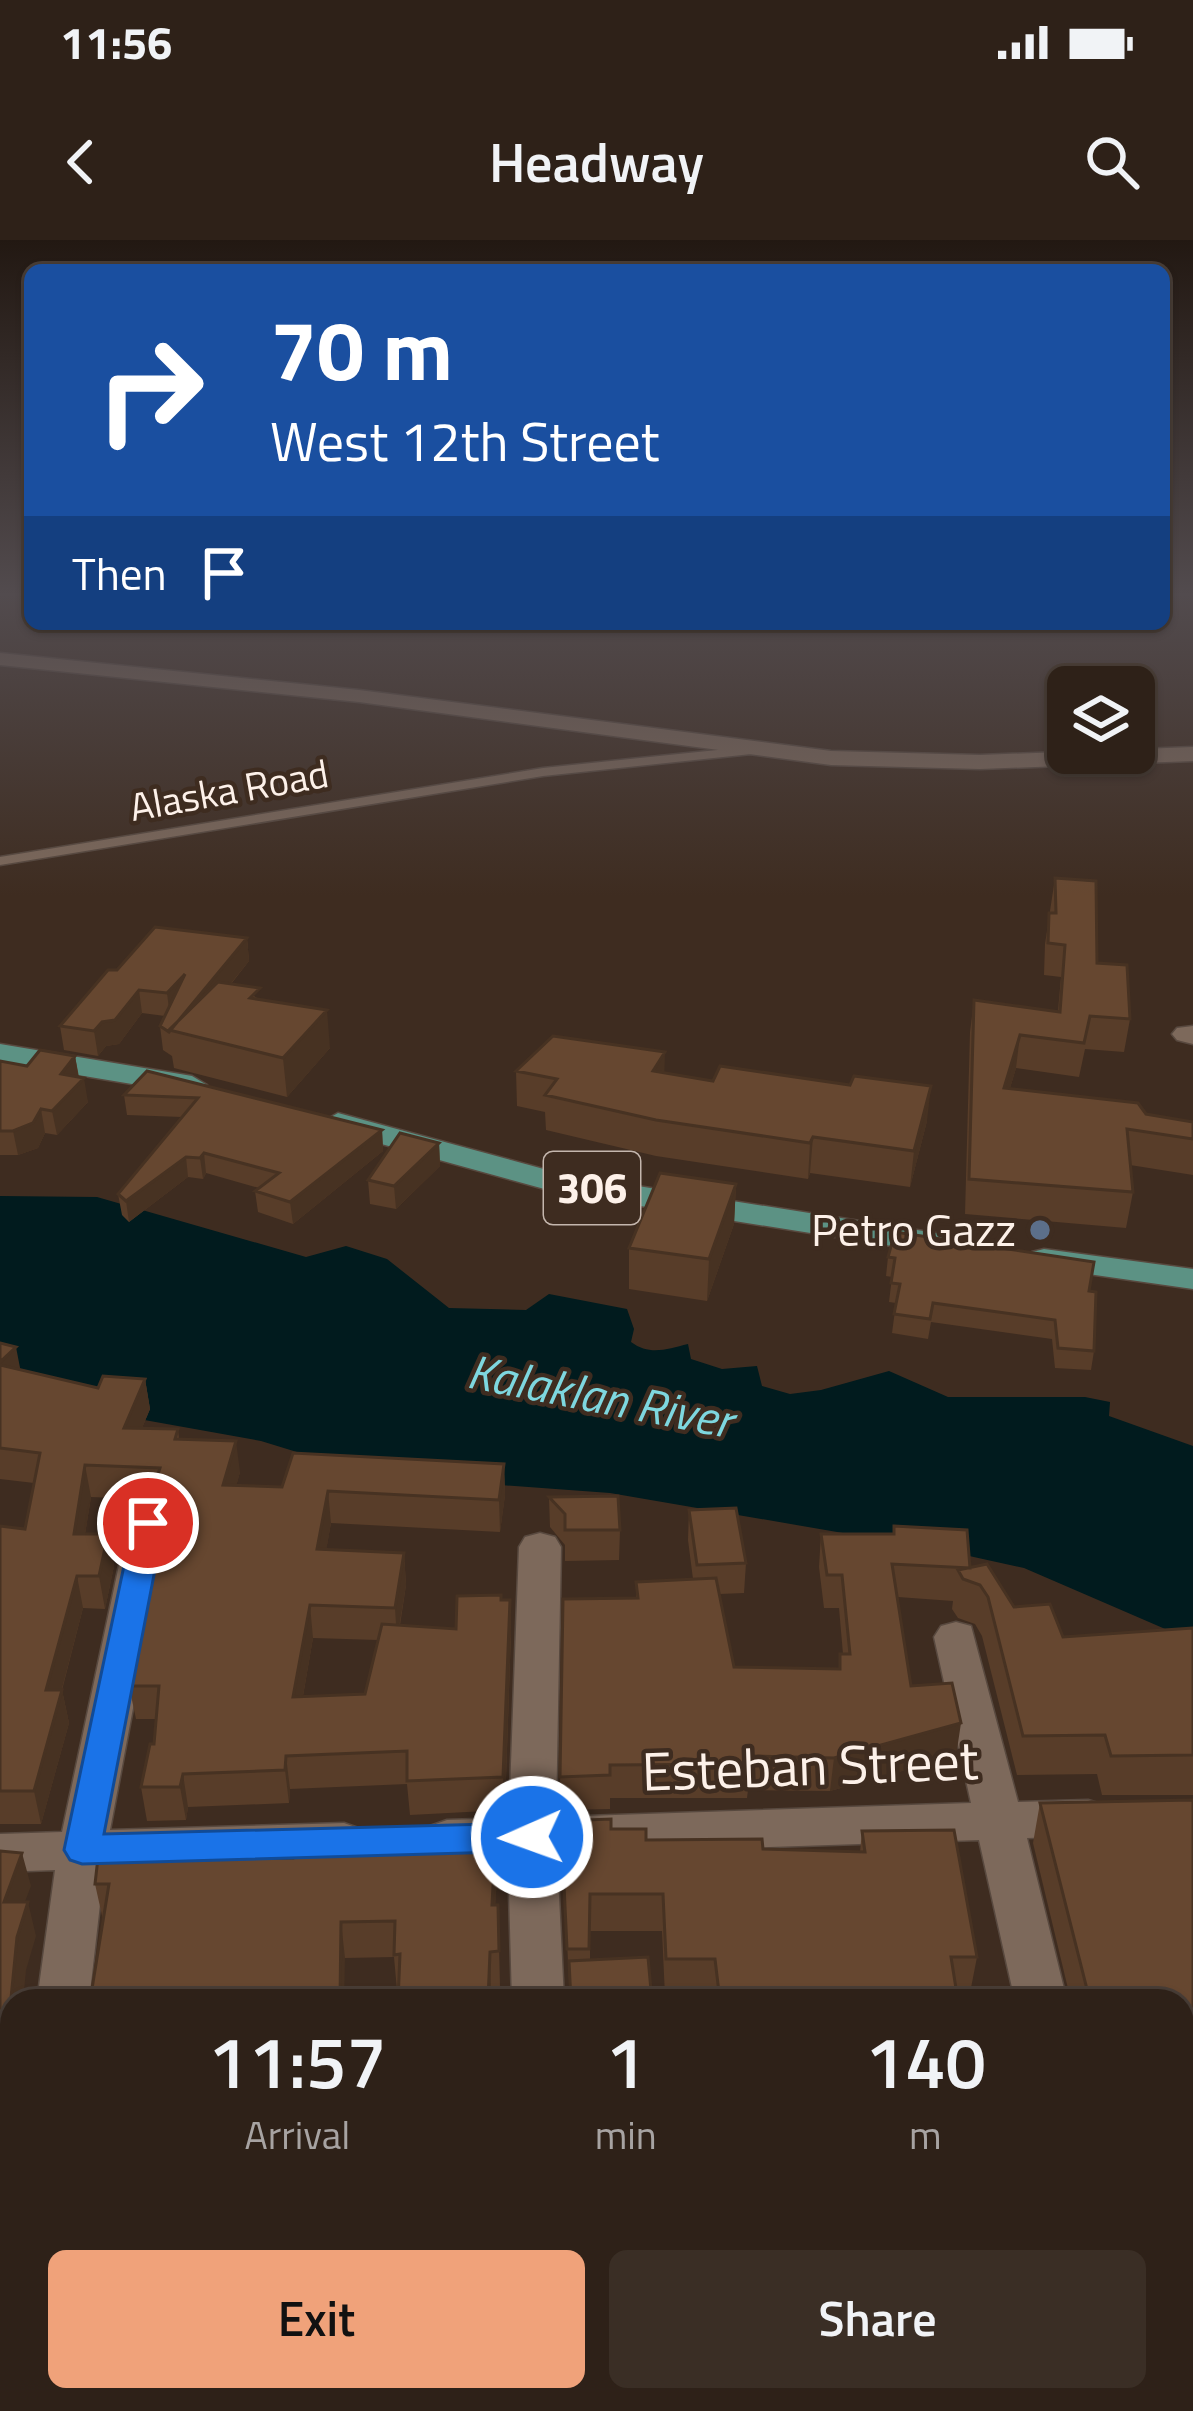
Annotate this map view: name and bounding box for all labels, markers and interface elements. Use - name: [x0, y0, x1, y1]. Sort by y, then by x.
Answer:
- text: 11:56: [60, 8, 172, 76]
- text: Headway: [489, 121, 704, 203]
- icon: back: [48, 129, 114, 195]
- icon: search: [1079, 129, 1145, 195]
- text: 70 m: [270, 285, 453, 413]
- icon: right: [72, 312, 228, 468]
- text: West 12th Street: [270, 400, 660, 482]
- text: Then: [72, 539, 167, 607]
- icon: arrive: [191, 540, 257, 606]
- map controls: [1047, 666, 1155, 774]
- button: layers: [1047, 666, 1155, 774]
- street label: Alaska Road: [125, 743, 333, 836]
- road number: 306: [544, 1152, 640, 1224]
- place label: Petro Gazz: [811, 1195, 1016, 1263]
- marker: Petro Gazz: [1027, 1217, 1053, 1243]
- water label: Kalaklan River: [462, 1334, 744, 1458]
- pin: [97, 1472, 199, 1574]
- icon: arrive: [115, 1490, 181, 1556]
- street label: Esteban Street: [640, 1718, 980, 1812]
- position arrow: [469, 1774, 595, 1900]
- text: 11:57: [208, 2006, 387, 2116]
- text: 1: [606, 2006, 646, 2116]
- text: 140: [865, 2006, 986, 2116]
- text: Arrival: [244, 2105, 350, 2164]
- text: min: [595, 2105, 657, 2164]
- text: m: [909, 2105, 942, 2164]
- button: Exit: [48, 2250, 585, 2388]
- button: Share: [609, 2250, 1146, 2388]

